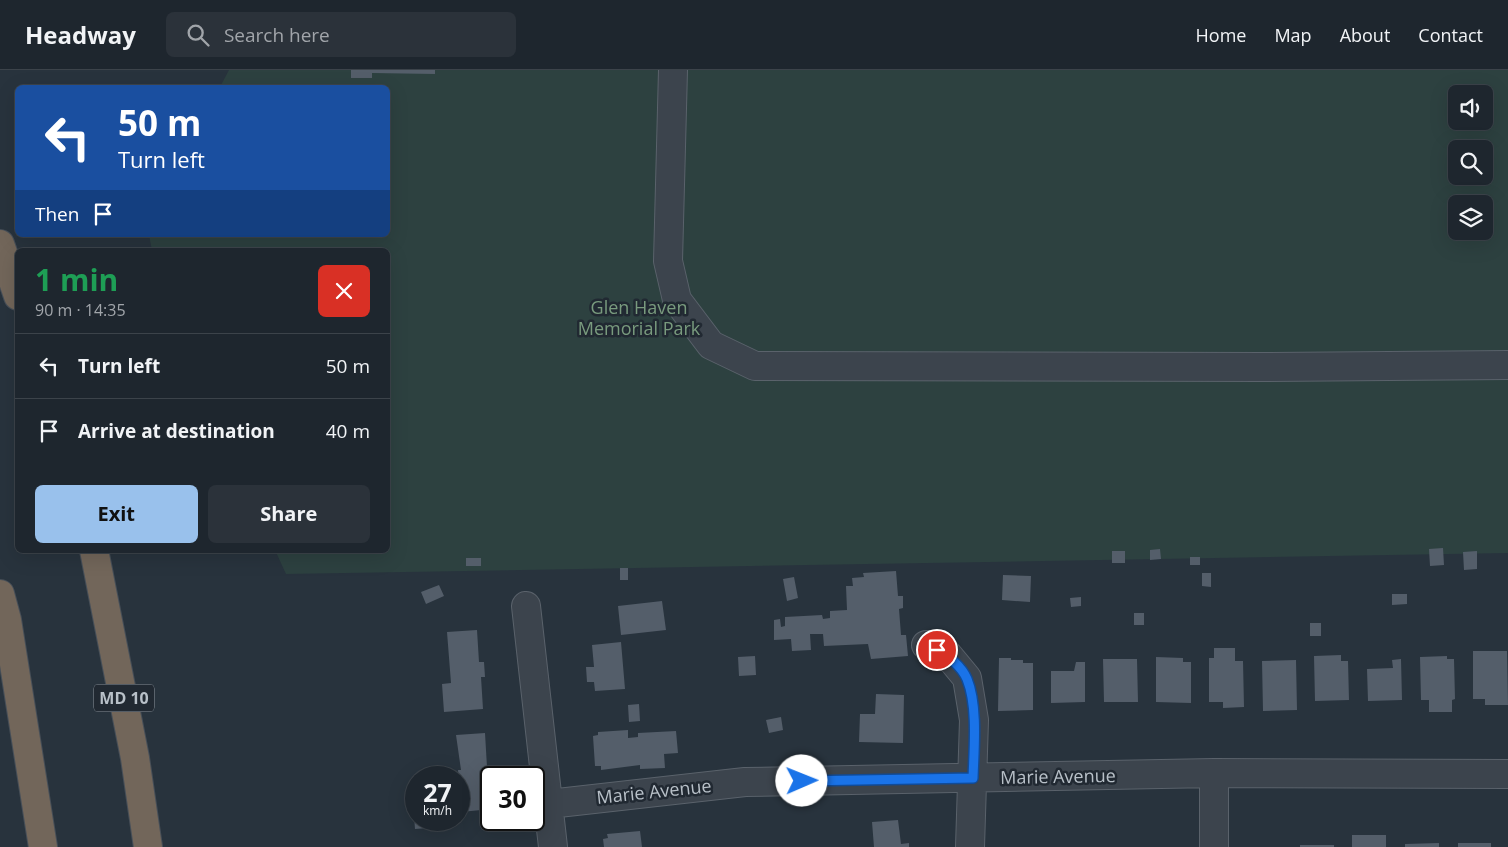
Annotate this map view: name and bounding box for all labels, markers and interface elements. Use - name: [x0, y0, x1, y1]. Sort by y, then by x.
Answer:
- search box: [166, 12, 516, 57]
- text: Headway: [25, 18, 136, 51]
- icon: search: [184, 21, 212, 49]
- text: Search here: [224, 22, 330, 48]
- text: Home: [1196, 23, 1246, 47]
- text: Map: [1274, 23, 1312, 47]
- text: About: [1340, 23, 1390, 47]
- text: Contact: [1418, 23, 1483, 47]
- map controls: [1448, 85, 1493, 240]
- button: sound: [1448, 85, 1493, 130]
- text: 50 m: [118, 99, 201, 146]
- icon: left: [35, 105, 100, 170]
- button: search: [1448, 140, 1493, 185]
- text: Turn left: [118, 144, 205, 174]
- button: layers: [1448, 195, 1493, 240]
- icon: arrive: [89, 200, 117, 228]
- text: Then: [35, 201, 79, 227]
- text: 1 min: [35, 259, 118, 300]
- button: close: [318, 265, 370, 317]
- park label: Glen Haven Memorial Park: [578, 295, 701, 340]
- text: 90 m · 14:35: [35, 299, 126, 321]
- icon: left: [35, 352, 63, 380]
- text: Turn left: [78, 353, 160, 379]
- text: 50 m: [326, 353, 370, 379]
- icon: arrive: [35, 417, 63, 445]
- text: Arrive at destination: [78, 418, 275, 444]
- text: 40 m: [326, 418, 370, 444]
- button: Exit: [35, 485, 198, 543]
- button: Share: [208, 485, 370, 543]
- pin: [916, 629, 958, 671]
- icon: arrive: [923, 636, 951, 664]
- road number: MD 10: [94, 684, 154, 711]
- position arrow: [775, 754, 827, 806]
- street label: Marie Avenue: [1000, 763, 1116, 789]
- speed limit sign: 30: [480, 766, 545, 831]
- street label: Marie Avenue: [595, 773, 713, 809]
- text: 27: [423, 775, 452, 809]
- text: km/h: [423, 802, 452, 819]

